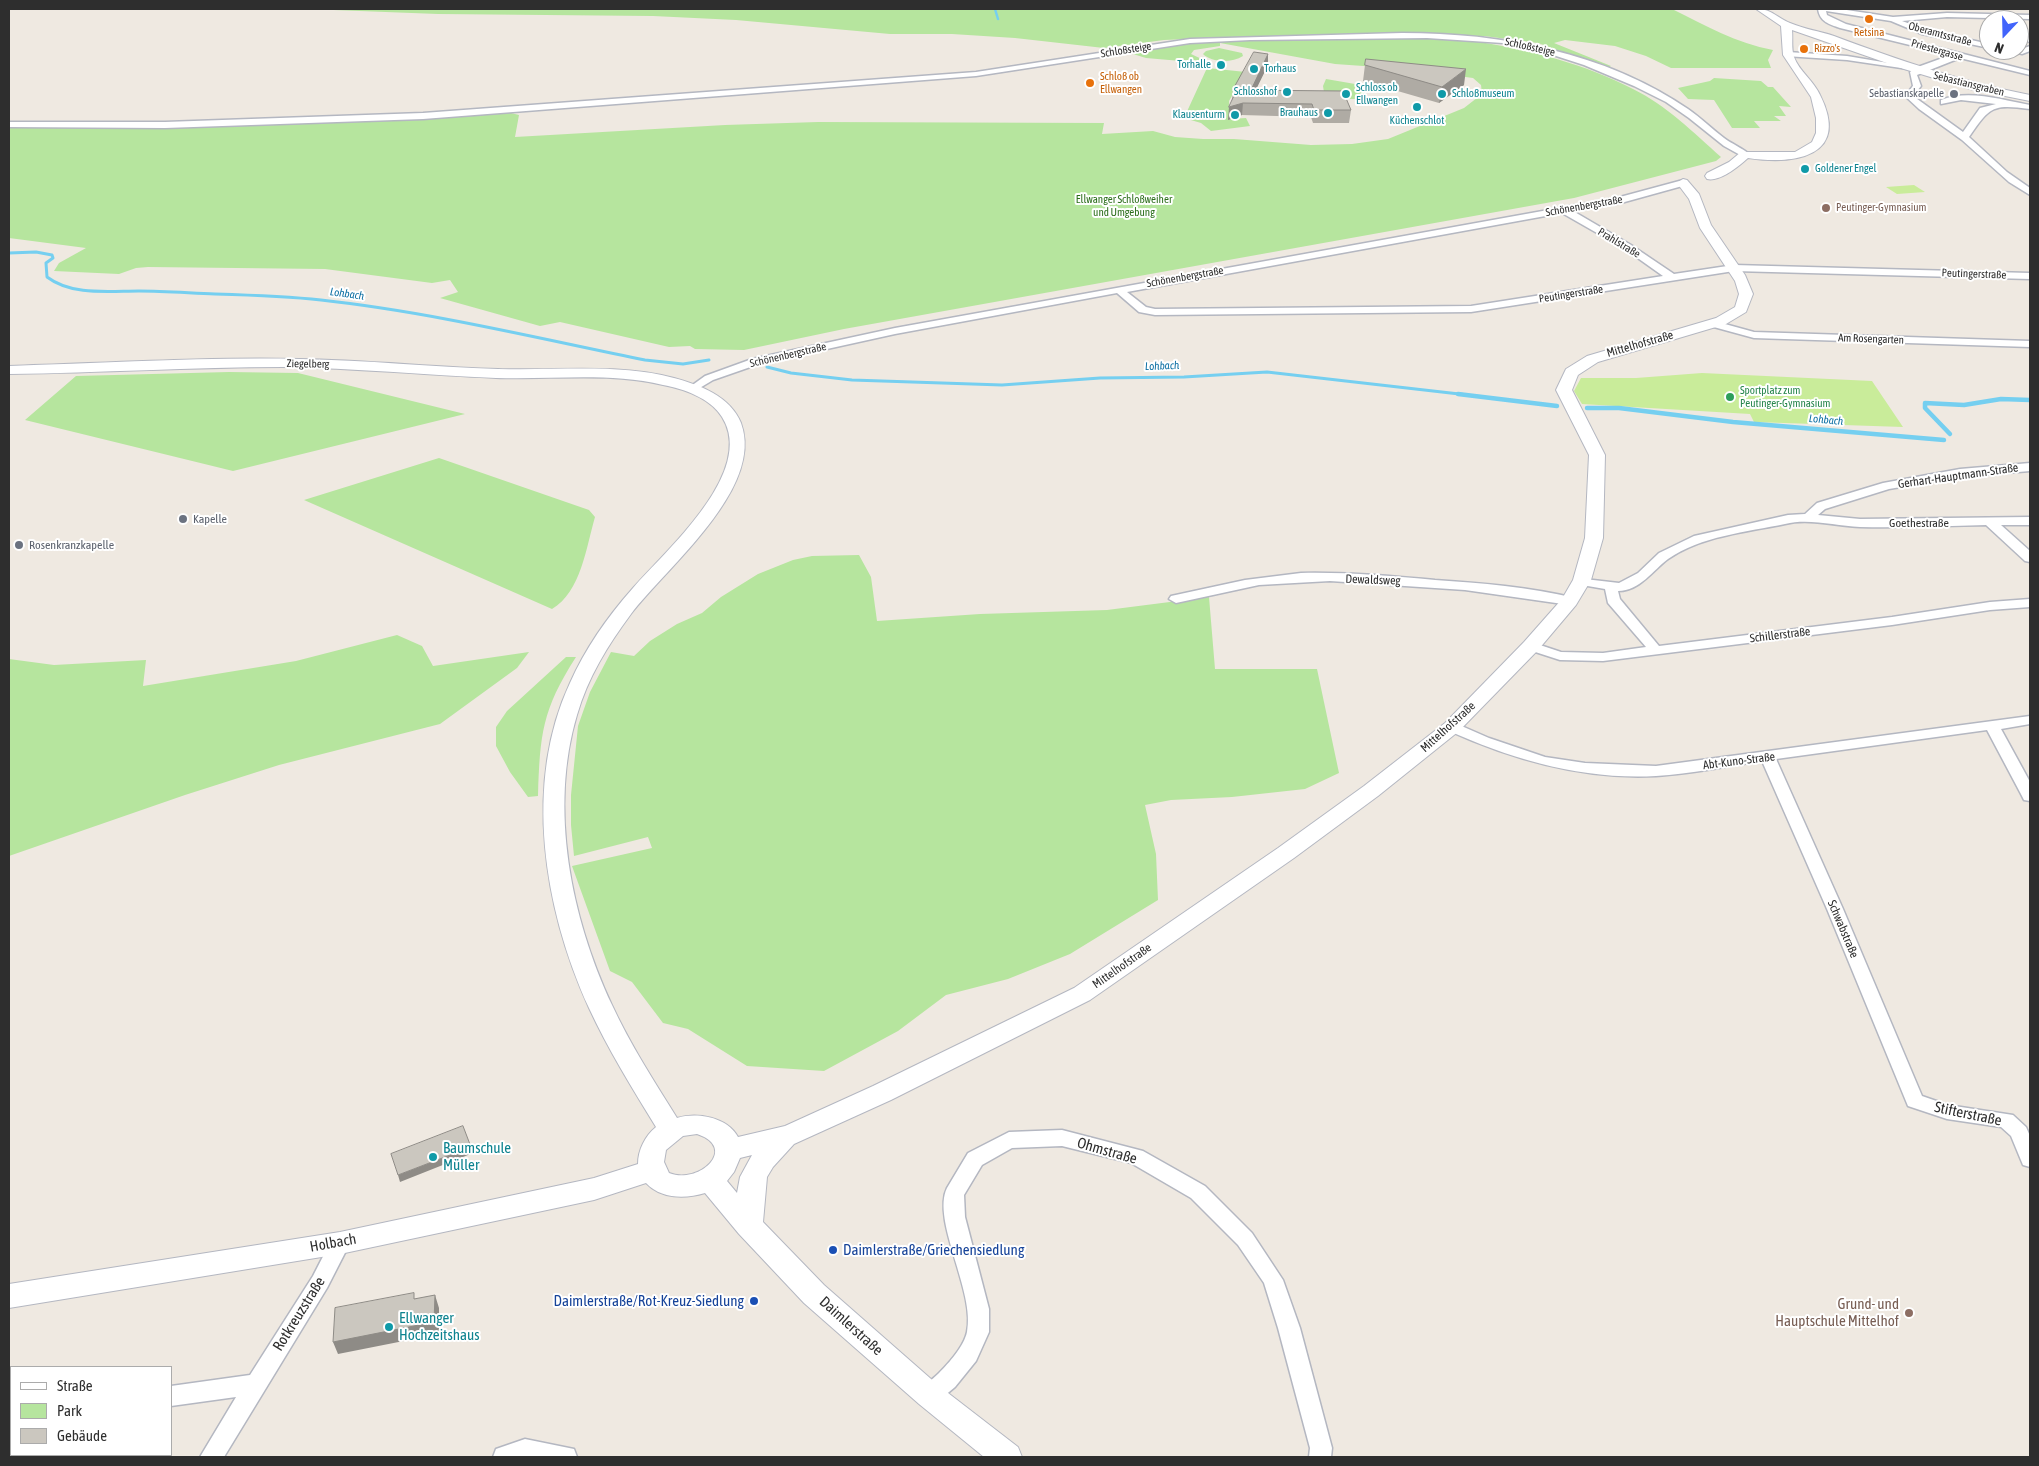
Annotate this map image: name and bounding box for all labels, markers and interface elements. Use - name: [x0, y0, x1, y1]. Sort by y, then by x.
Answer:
- north arrow: [1979, 10, 2029, 60]
- marker: Retsina: [1863, 13, 1875, 25]
- street label: Oberamtsstraße: [1907, 19, 1973, 49]
- place label: Retsina: [1854, 26, 1884, 40]
- street label: Schloßsteige: [1504, 35, 1556, 59]
- street label: Priestergasse: [1910, 36, 1964, 64]
- street label: Schloßsteige: [1100, 39, 1152, 61]
- text: N: [1992, 39, 2006, 57]
- place label: Rizzo's: [1814, 42, 1840, 56]
- marker: Rizzo's: [1798, 43, 1810, 55]
- place label: Torhalle: [1177, 58, 1211, 72]
- marker: Torhalle: [1215, 59, 1227, 71]
- place label: Torhaus: [1264, 62, 1296, 76]
- marker: Torhaus: [1248, 63, 1260, 75]
- street label: Sebastiansgraben: [1932, 69, 2006, 99]
- place label: Schloß ob Ellwangen: [1100, 70, 1142, 96]
- marker: Schloß ob Ellwangen: [1084, 77, 1096, 89]
- place label: Schloss ob Ellwangen: [1356, 81, 1398, 107]
- place label: Schlosshof: [1234, 85, 1277, 99]
- marker: Schlosshof: [1281, 86, 1293, 98]
- place label: Schloßmuseum: [1452, 87, 1515, 101]
- place label: Sebastianskapelle: [1869, 87, 1944, 101]
- marker: Schloss ob Ellwangen: [1340, 88, 1352, 100]
- marker: Schloßmuseum: [1436, 88, 1448, 100]
- marker: Sebastianskapelle: [1948, 88, 1960, 100]
- marker: Küchenschlot: [1411, 101, 1423, 113]
- place label: Brauhaus: [1280, 106, 1318, 120]
- marker: Brauhaus: [1322, 107, 1334, 119]
- place label: Klausenturm: [1172, 108, 1225, 122]
- marker: Klausenturm: [1229, 109, 1241, 121]
- place label: Küchenschlot: [1390, 114, 1444, 128]
- place label: Goldener Engel: [1815, 162, 1877, 176]
- marker: Goldener Engel: [1799, 163, 1811, 175]
- park label: Ellwanger Schloßweiher und Umgebung: [1076, 193, 1172, 219]
- street label: Schönenbergstraße: [1544, 193, 1624, 219]
- place label: Peutinger-Gymnasium: [1836, 201, 1926, 215]
- marker: Peutinger-Gymnasium: [1820, 202, 1832, 214]
- street label: Prahlstraße: [1595, 225, 1643, 261]
- street label: Schönenbergstraße: [1145, 264, 1225, 290]
- street label: Peutingerstraße: [1941, 266, 2007, 282]
- street label: Peutingerstraße: [1538, 282, 1604, 306]
- water label: Lohbach: [329, 285, 365, 303]
- street label: Mittelhofstraße: [1605, 328, 1675, 360]
- street label: Am Rosengarten: [1838, 331, 1904, 347]
- street label: Schönenbergstraße: [748, 340, 828, 370]
- street label: Ziegelberg: [287, 357, 329, 371]
- water label: Lohbach: [1145, 359, 1179, 373]
- place label: Sportplatz zum Peutinger-Gymnasium: [1740, 384, 1830, 410]
- marker: Sportplatz zum Peutinger-Gymnasium: [1724, 391, 1736, 403]
- water label: Lohbach: [1808, 412, 1844, 428]
- street label: Gerhart-Hauptmann-Straße: [1897, 460, 2019, 492]
- place label: Kapelle: [193, 512, 227, 526]
- marker: Kapelle: [177, 513, 189, 525]
- street label: Goethestraße: [1889, 516, 1949, 530]
- place label: Rosenkranzkapelle: [29, 538, 114, 552]
- marker: Rosenkranzkapelle: [13, 539, 25, 551]
- street label: Dewaldsweg: [1345, 572, 1401, 588]
- street label: Schillerstraße: [1749, 624, 1811, 646]
- street label: Mittelhofstraße: [1418, 699, 1478, 755]
- street label: Abt-Kuno-Straße: [1702, 749, 1776, 773]
- street label: Schwabstraße: [1824, 898, 1862, 960]
- street label: Mittelhofstraße: [1090, 940, 1154, 992]
- street label: Stifterstraße: [1933, 1098, 2003, 1130]
- street label: Ohmstraße: [1075, 1134, 1139, 1168]
- place label: Baumschule Müller: [443, 1139, 511, 1174]
- marker: Baumschule Müller: [427, 1151, 439, 1163]
- street label: Holbach: [308, 1230, 358, 1256]
- place label: Daimlerstraße/Griechensiedlung: [843, 1241, 1024, 1259]
- marker: Daimlerstraße/Griechensiedlung: [827, 1244, 839, 1256]
- street label: Rotkreuzstraße: [269, 1274, 329, 1354]
- place label: Daimlerstraße/Rot-Kreuz-Siedlung: [554, 1292, 744, 1310]
- street label: Daimlerstraße: [816, 1293, 886, 1359]
- marker: Daimlerstraße/Rot-Kreuz-Siedlung: [748, 1295, 760, 1307]
- place label: Grund- und Hauptschule Mittelhof: [1775, 1295, 1899, 1330]
- marker: Grund- und Hauptschule Mittelhof: [1903, 1307, 1915, 1319]
- place label: Ellwanger Hochzeitshaus: [399, 1309, 480, 1344]
- marker: Ellwanger Hochzeitshaus: [383, 1321, 395, 1333]
- legend: [10, 1366, 172, 1456]
- text: Straße: [57, 1377, 93, 1394]
- text: Park: [57, 1402, 82, 1419]
- text: Gebäude: [57, 1427, 107, 1444]

